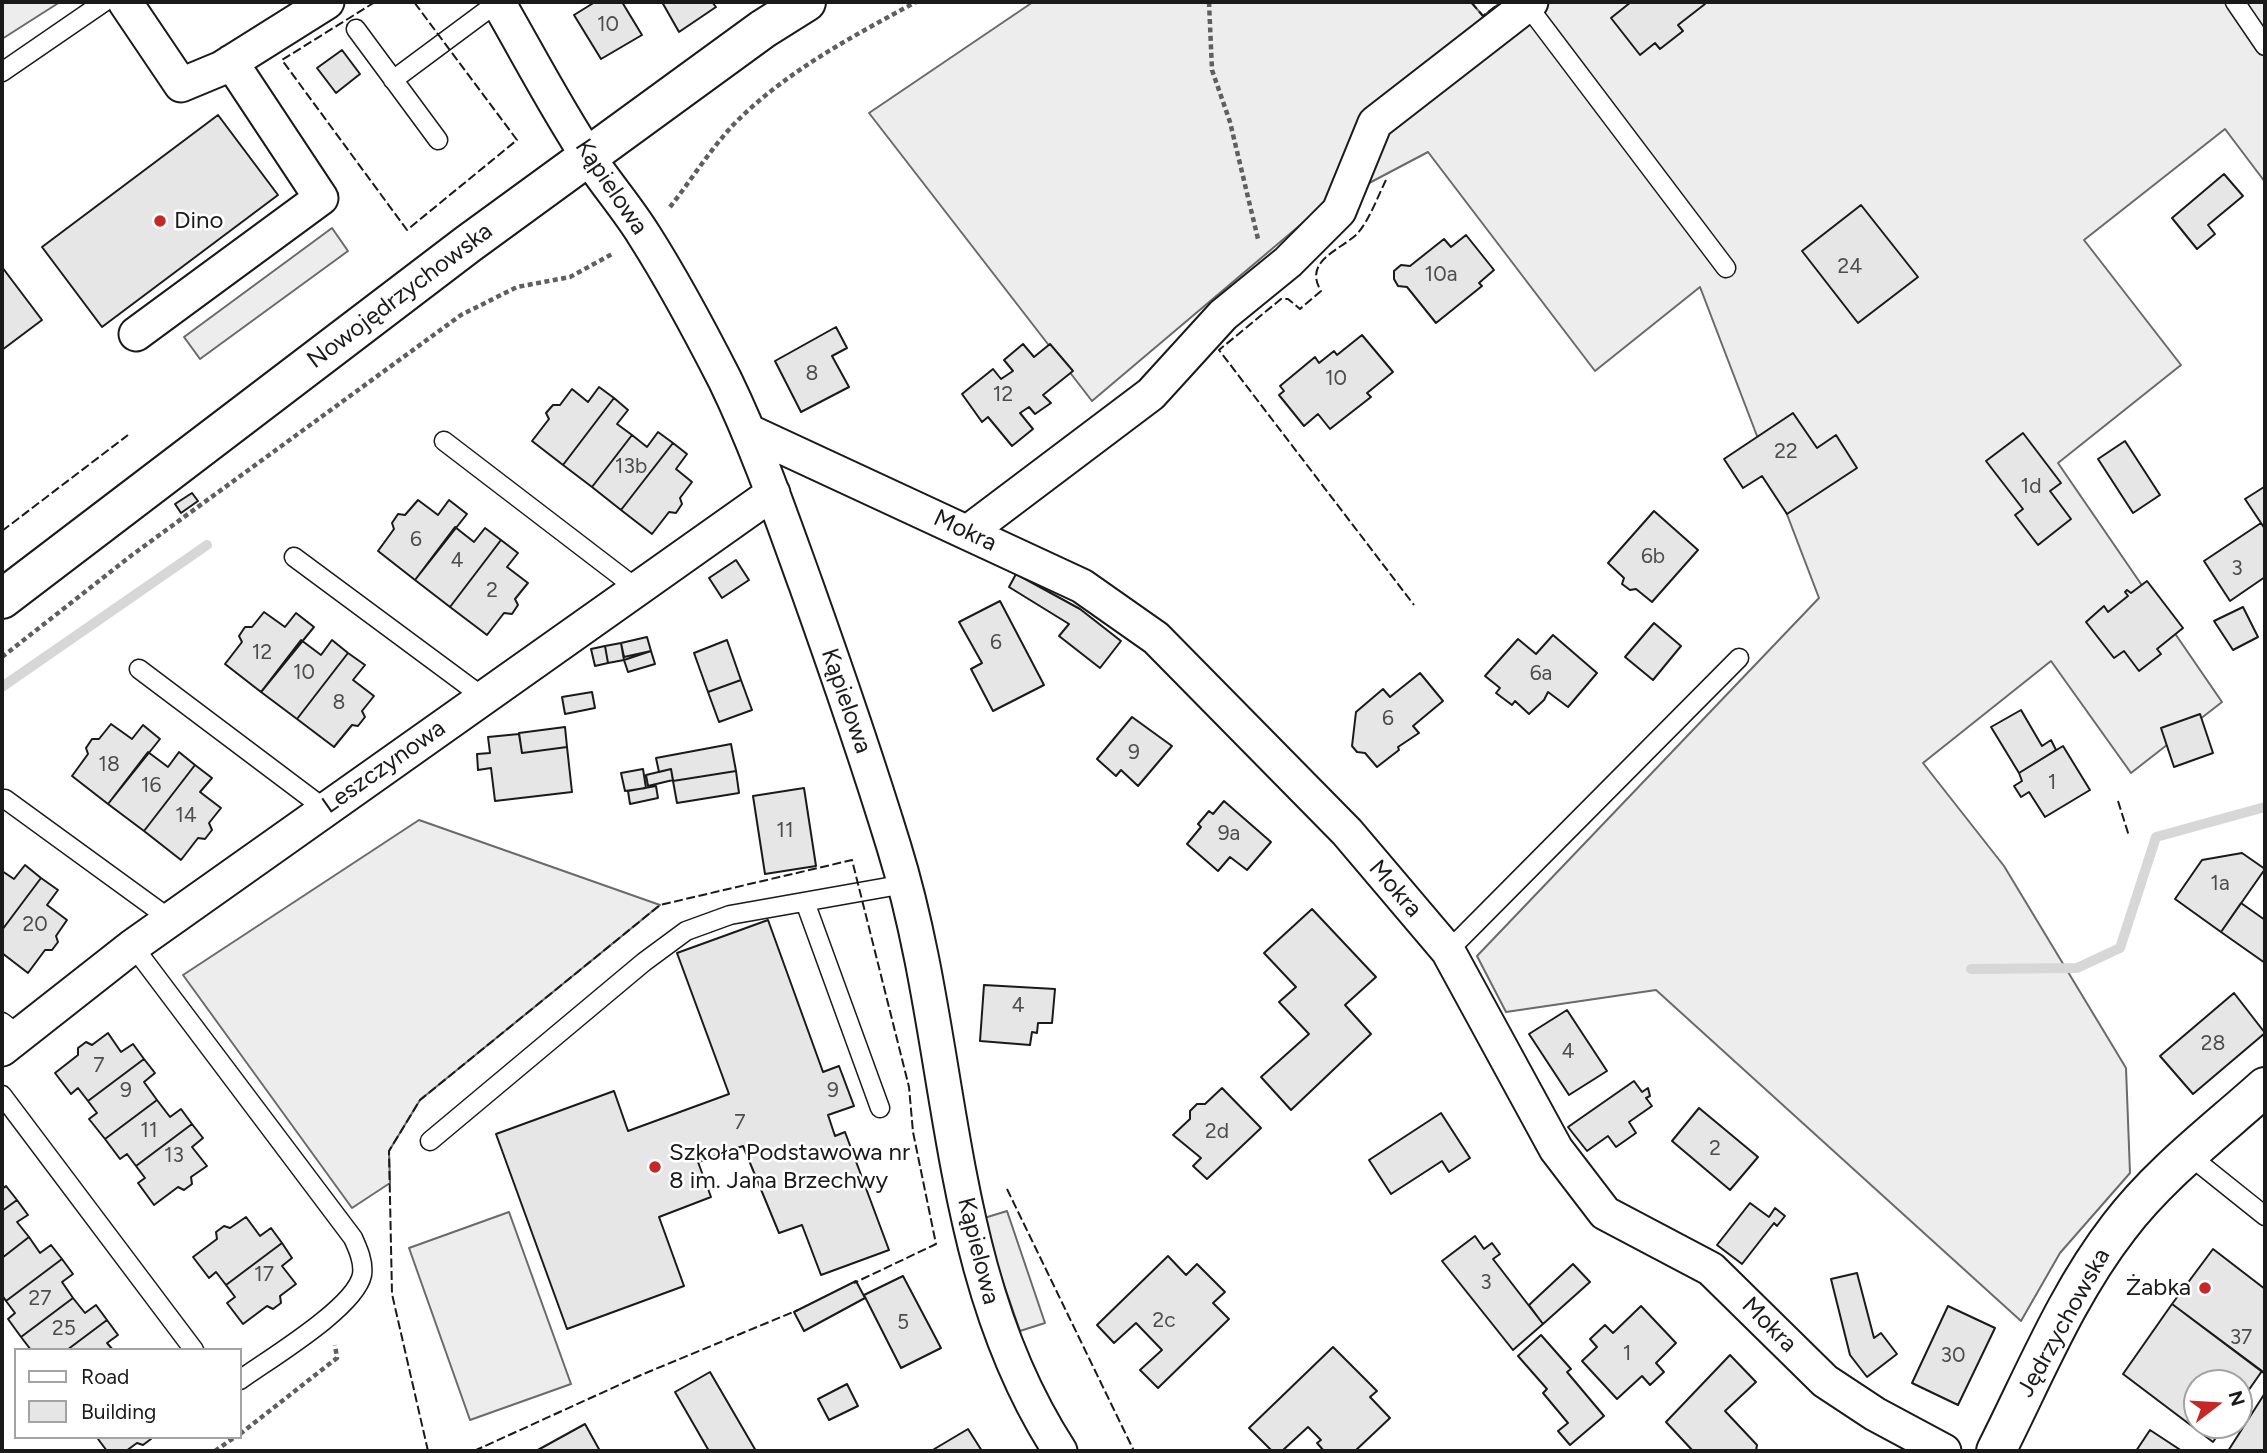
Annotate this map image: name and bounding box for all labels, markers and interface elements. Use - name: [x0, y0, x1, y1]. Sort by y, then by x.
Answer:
- house number: 10: [597, 12, 619, 38]
- street label: Kąpielowa: [569, 134, 653, 240]
- place label: Dino: [174, 207, 223, 235]
- marker: Dino: [152, 213, 168, 229]
- street label: Nowojędrzychowska: [302, 217, 498, 375]
- house number: 24: [1838, 254, 1862, 280]
- house number: 10a: [1425, 262, 1457, 288]
- house number: 8: [806, 361, 818, 387]
- house number: 10: [1325, 366, 1347, 392]
- house number: 12: [993, 382, 1013, 408]
- house number: 22: [1774, 439, 1798, 465]
- house number: 13b: [615, 454, 647, 480]
- house number: 1d: [2021, 474, 2041, 500]
- street label: Mokra: [929, 504, 1001, 558]
- house number: 6: [410, 527, 422, 553]
- house number: 6b: [1641, 544, 1665, 570]
- house number: 4: [450, 548, 464, 574]
- house number: 3: [2231, 556, 2243, 582]
- house number: 2: [486, 578, 498, 604]
- house number: 6: [990, 630, 1002, 656]
- house number: 12: [252, 640, 272, 666]
- street label: Kąpielowa: [815, 645, 877, 757]
- house number: 10: [293, 660, 315, 686]
- house number: 6a: [1530, 661, 1552, 687]
- house number: 8: [333, 690, 345, 716]
- house number: 6: [1382, 706, 1394, 732]
- street label: Leszczynowa: [317, 714, 451, 820]
- house number: 9: [1128, 740, 1140, 766]
- house number: 18: [98, 752, 120, 778]
- house number: 1: [2048, 770, 2056, 796]
- house number: 16: [141, 773, 161, 799]
- house number: 14: [175, 803, 197, 829]
- house number: 11: [776, 818, 794, 844]
- house number: 9a: [1218, 821, 1240, 847]
- street label: Mokra: [1362, 855, 1428, 923]
- house number: 1a: [2210, 871, 2230, 897]
- house number: 20: [22, 912, 48, 938]
- house number: 4: [1011, 993, 1025, 1019]
- house number: 28: [2201, 1031, 2225, 1057]
- house number: 4: [1561, 1039, 1575, 1065]
- house number: 7: [93, 1053, 105, 1079]
- house number: 9: [120, 1078, 132, 1104]
- house number: 9: [827, 1078, 839, 1104]
- house number: 7: [734, 1110, 746, 1136]
- house number: 11: [140, 1118, 158, 1144]
- house number: 2d: [1205, 1119, 1229, 1145]
- house number: 2: [1709, 1136, 1721, 1162]
- place label: Szkoła Podstawowa nr 8 im. Jana Brzechwy: [669, 1139, 910, 1195]
- house number: 13: [164, 1143, 184, 1169]
- marker: Szkoła Podstawowa nr 8 im. Jana Brzechwy: [647, 1159, 663, 1175]
- street label: Kąpielowa: [951, 1195, 1005, 1307]
- street label: Jędrzychowska: [2011, 1244, 2117, 1402]
- house number: 17: [254, 1262, 274, 1288]
- house number: 3: [1480, 1270, 1492, 1296]
- place label: Żabka: [2126, 1274, 2191, 1302]
- marker: Żabka: [2197, 1280, 2213, 1296]
- house number: 27: [28, 1286, 52, 1312]
- street label: Mokra: [1735, 1291, 1803, 1359]
- house number: 2c: [1152, 1308, 1176, 1334]
- house number: 5: [897, 1310, 909, 1336]
- house number: 25: [52, 1316, 76, 1342]
- house number: 37: [2230, 1325, 2252, 1351]
- house number: 1: [1623, 1341, 1631, 1367]
- house number: 30: [1941, 1343, 1965, 1369]
- legend: [14, 1348, 242, 1439]
- text: Road: [81, 1364, 129, 1389]
- north arrow: [2183, 1369, 2253, 1439]
- text: N: [2224, 1388, 2250, 1409]
- text: Building: [81, 1399, 156, 1424]

